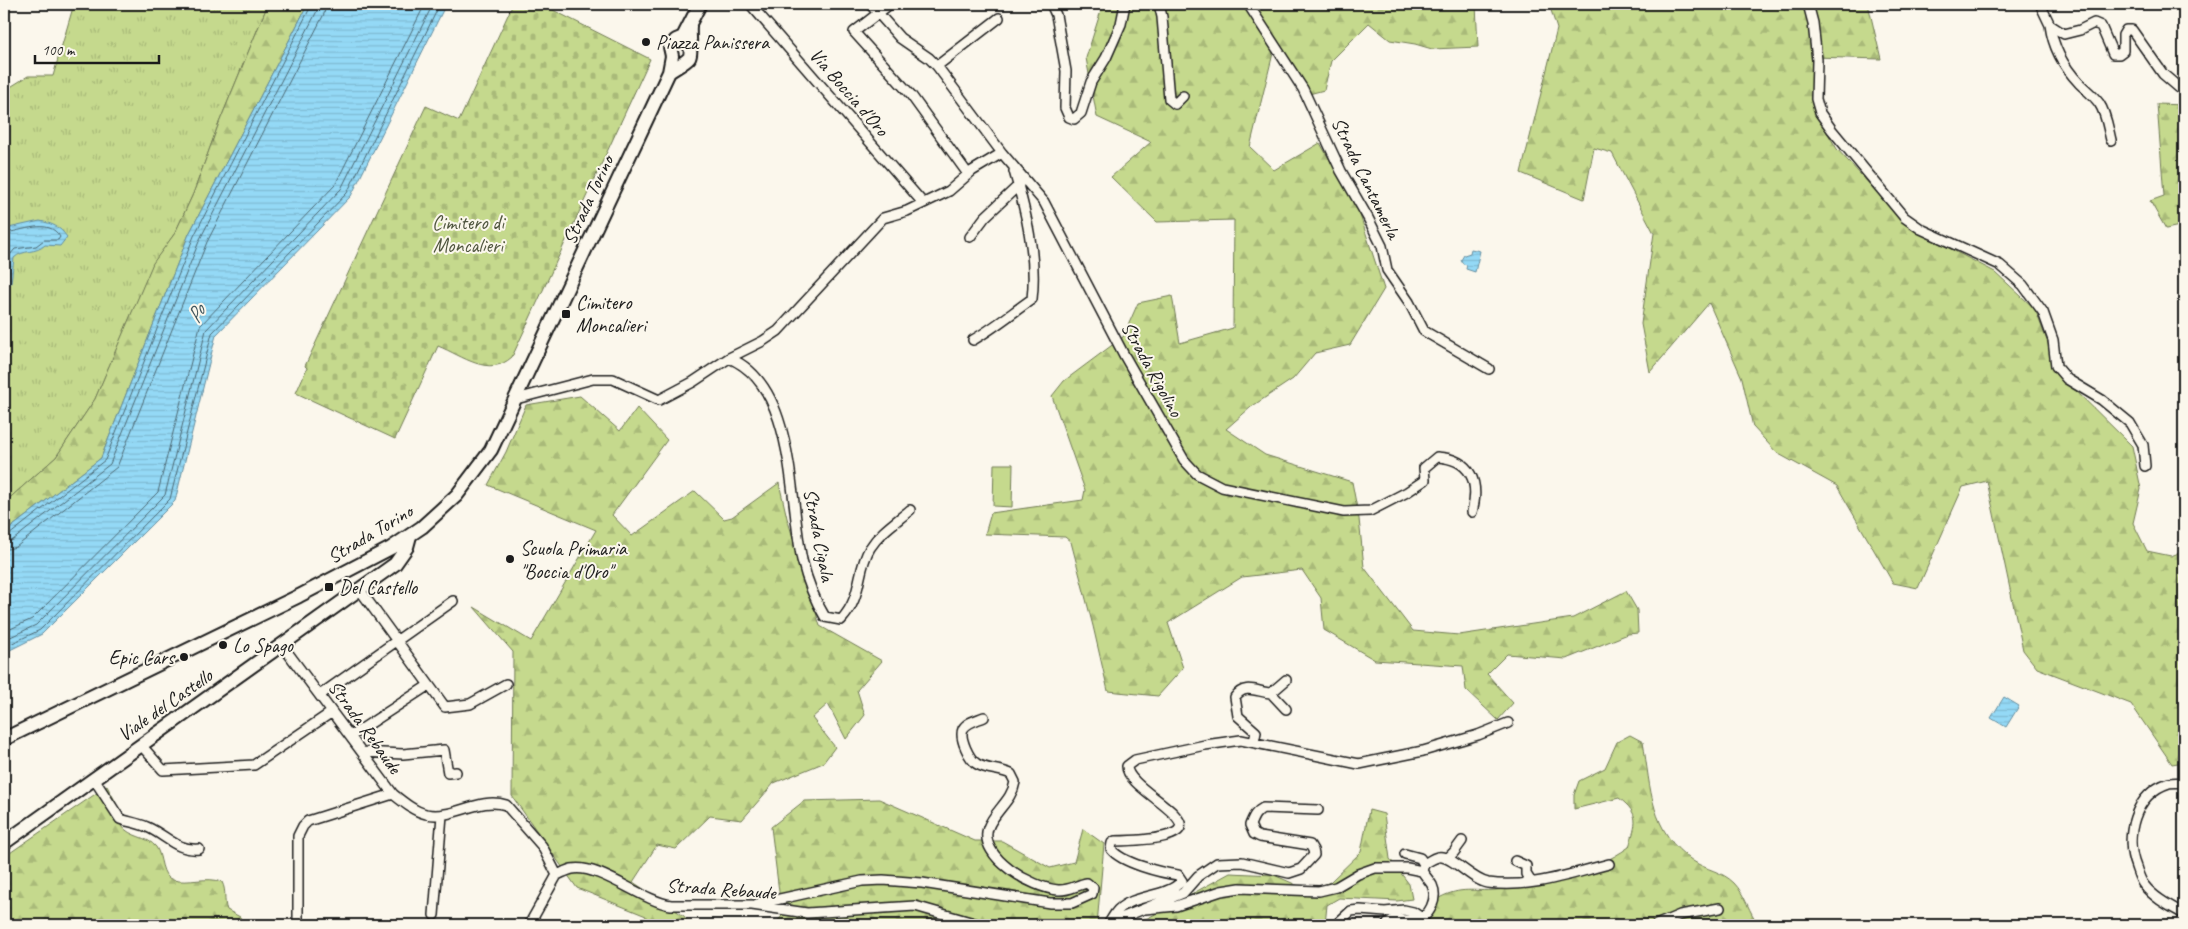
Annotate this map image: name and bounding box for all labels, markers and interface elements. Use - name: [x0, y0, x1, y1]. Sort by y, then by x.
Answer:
- place label: Piazza Panissera: [656, 30, 770, 55]
- scale bar: [35, 32, 159, 64]
- marker: Piazza Panissera: [640, 36, 652, 48]
- text: 100 m: [42, 41, 76, 60]
- street label: Via Boccia d'Oro: [804, 43, 895, 142]
- street label: Strada Cantamerla: [1326, 113, 1407, 244]
- street label: Strada Torino: [557, 150, 620, 248]
- park label: Cimitero di Moncalieri: [432, 210, 506, 258]
- place label: Cimitero Moncalieri: [576, 290, 648, 338]
- water label: Po: [181, 298, 213, 328]
- marker: Cimitero Moncalieri: [560, 308, 572, 320]
- street label: Strada Rigolino: [1116, 317, 1189, 422]
- street label: Strada Cigala: [798, 487, 841, 585]
- street label: Strada Torino: [323, 498, 419, 569]
- place label: Scuola Primaria "Boccia d'Oro": [520, 536, 628, 584]
- marker: Scuola Primaria "Boccia d'Oro": [504, 553, 516, 565]
- place label: Del Castello: [339, 575, 418, 600]
- marker: Del Castello: [323, 581, 335, 593]
- place label: Lo Spago: [233, 633, 294, 658]
- marker: Lo Spago: [217, 639, 229, 651]
- place label: Epic Cars: [109, 645, 176, 670]
- marker: Epic Cars: [178, 651, 190, 663]
- street label: Viale del Castello: [113, 663, 218, 747]
- street label: Strada Rebaude: [323, 675, 408, 780]
- street label: Strada Rebaude: [666, 873, 778, 905]

